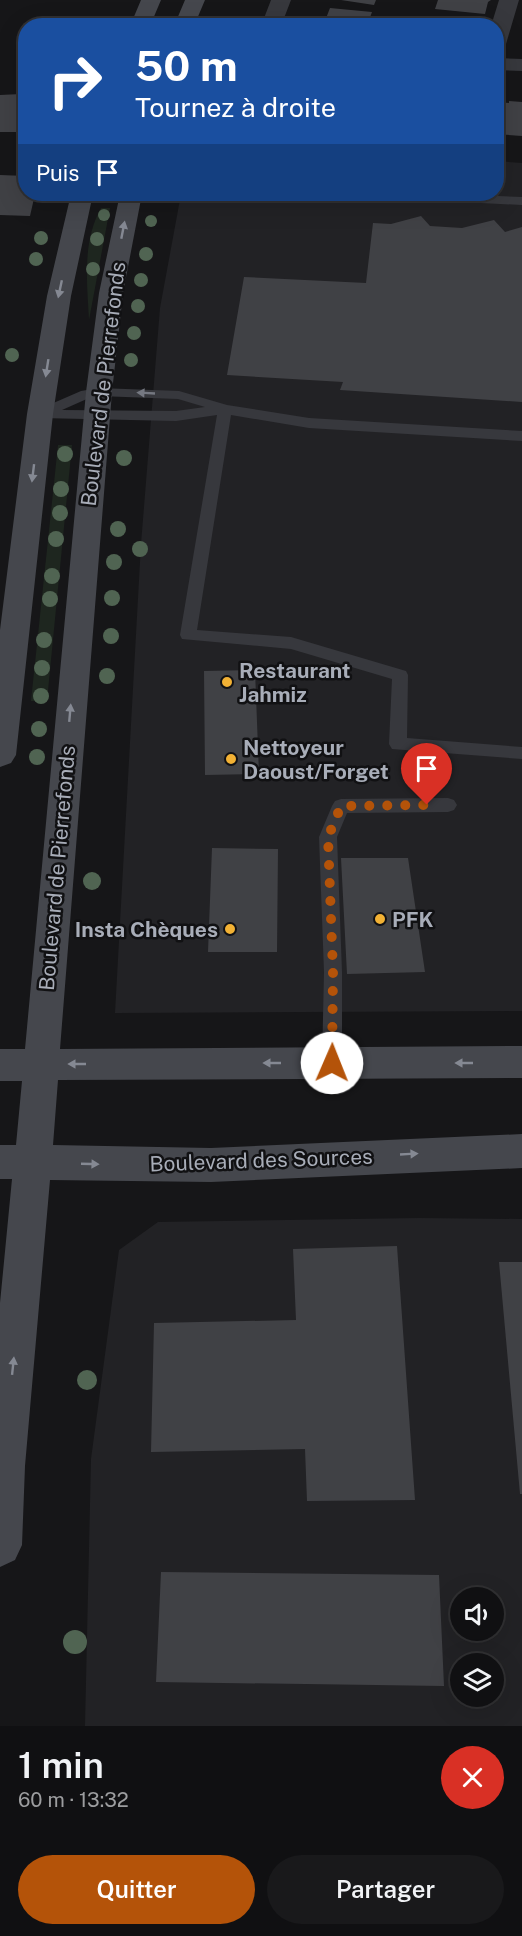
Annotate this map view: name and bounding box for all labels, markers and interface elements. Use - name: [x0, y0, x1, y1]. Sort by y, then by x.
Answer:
- text: 50 m: [135, 41, 238, 90]
- icon: right: [36, 42, 114, 120]
- text: Tournez à droite: [135, 91, 336, 123]
- icon: arrive: [91, 156, 124, 189]
- text: Puis: [36, 160, 79, 186]
- one-way arrow: [119, 221, 128, 240]
- street label: Boulevard de Pierrefonds: [76, 260, 130, 508]
- one-way arrow: [55, 279, 65, 298]
- one-way arrow: [42, 359, 51, 378]
- one-way arrow: [136, 388, 155, 397]
- one-way arrow: [28, 463, 38, 482]
- place label: Restaurant Jahmiz: [239, 658, 351, 707]
- marker: Restaurant Jahmiz: [220, 675, 234, 689]
- one-way arrow: [65, 703, 75, 722]
- place label: Nettoyeur Daoust/Forget: [243, 735, 389, 784]
- pin: [401, 743, 452, 805]
- street label: Boulevard de Pierrefonds: [34, 744, 80, 992]
- marker: Nettoyeur Daoust/Forget: [224, 752, 238, 766]
- icon: arrive: [410, 752, 443, 785]
- place label: PFK: [392, 907, 434, 932]
- marker: PFK: [373, 912, 387, 926]
- place label: Insta Chèques: [75, 917, 218, 942]
- marker: Insta Chèques: [223, 922, 237, 936]
- position arrow: [300, 1031, 364, 1095]
- one-way arrow: [262, 1058, 281, 1068]
- one-way arrow: [454, 1058, 473, 1067]
- one-way arrow: [67, 1059, 86, 1069]
- street label: Boulevard des Sources: [149, 1144, 373, 1176]
- one-way arrow: [399, 1149, 418, 1158]
- one-way arrow: [80, 1159, 99, 1168]
- one-way arrow: [9, 1357, 18, 1376]
- map controls: [450, 1587, 504, 1707]
- button: sound: [450, 1587, 504, 1641]
- button: layers: [450, 1653, 504, 1707]
- text: 1 min: [18, 1744, 104, 1786]
- button: close: [441, 1746, 504, 1809]
- text: 60 m · 13:32: [18, 1788, 129, 1812]
- button: Quitter: [18, 1855, 255, 1924]
- button: Partager: [267, 1855, 504, 1924]

